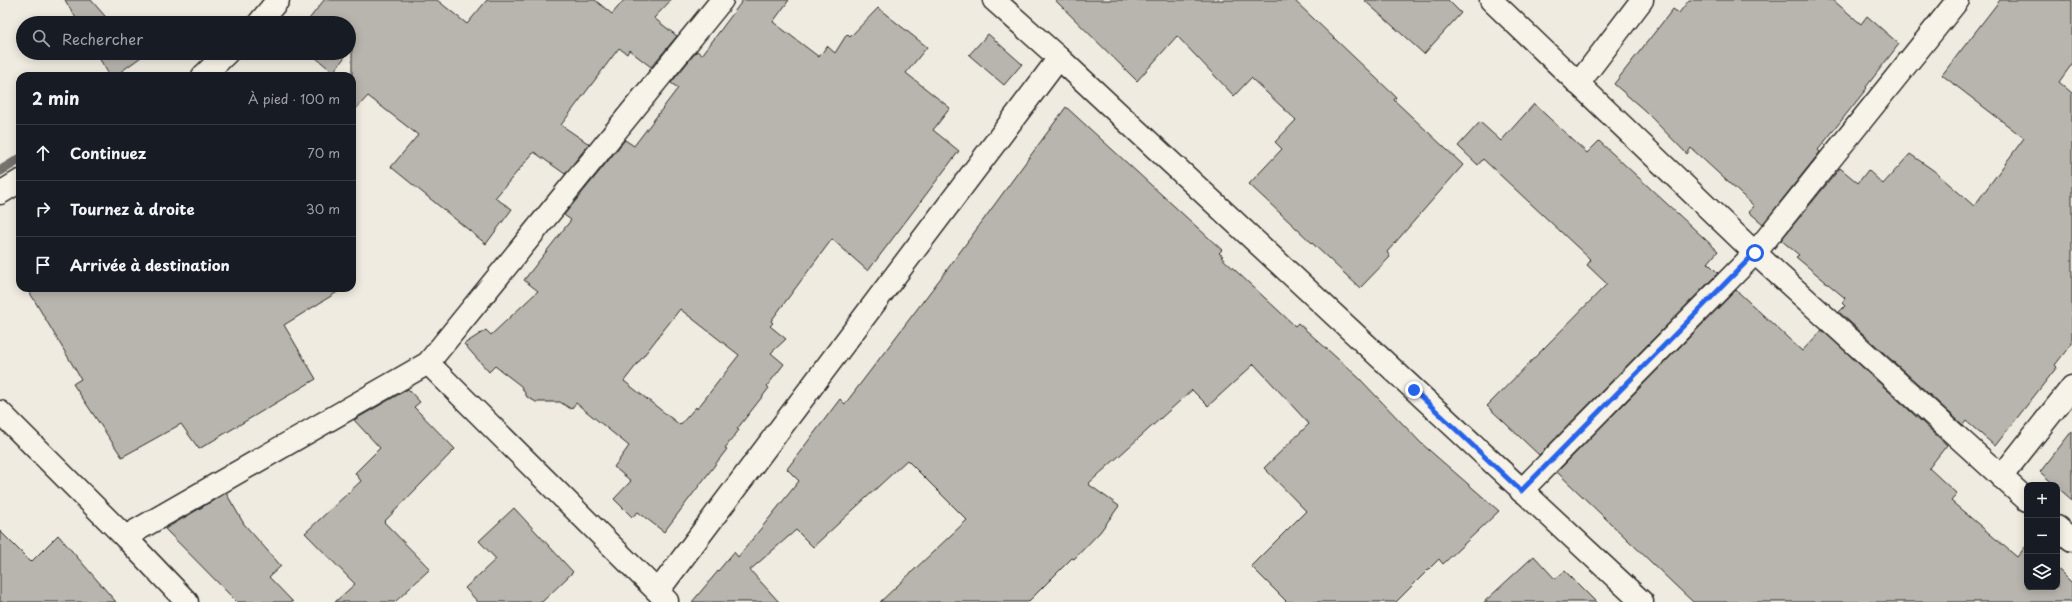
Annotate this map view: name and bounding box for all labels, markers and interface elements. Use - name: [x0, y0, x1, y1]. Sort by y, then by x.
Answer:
- search box: [16, 16, 356, 60]
- icon: search: [30, 27, 52, 49]
- text: Rechercher: [62, 27, 143, 50]
- text: 2 min: [32, 85, 79, 111]
- text: À pied · 100 m: [248, 89, 340, 108]
- text: Continuez: [70, 141, 146, 164]
- icon: ahead: [32, 142, 54, 164]
- text: 70 m: [307, 143, 340, 162]
- text: Tournez à droite: [70, 197, 195, 220]
- icon: right: [32, 198, 54, 220]
- text: 30 m: [306, 199, 340, 218]
- route start: [1746, 244, 1764, 262]
- text: Arrivée à destination: [70, 253, 230, 276]
- icon: arrive: [32, 254, 54, 276]
- route end: [1405, 381, 1423, 399]
- map controls: [2024, 482, 2060, 590]
- button: +: [2024, 482, 2060, 518]
- button: −: [2024, 518, 2060, 554]
- button: layers: [2024, 554, 2060, 590]

